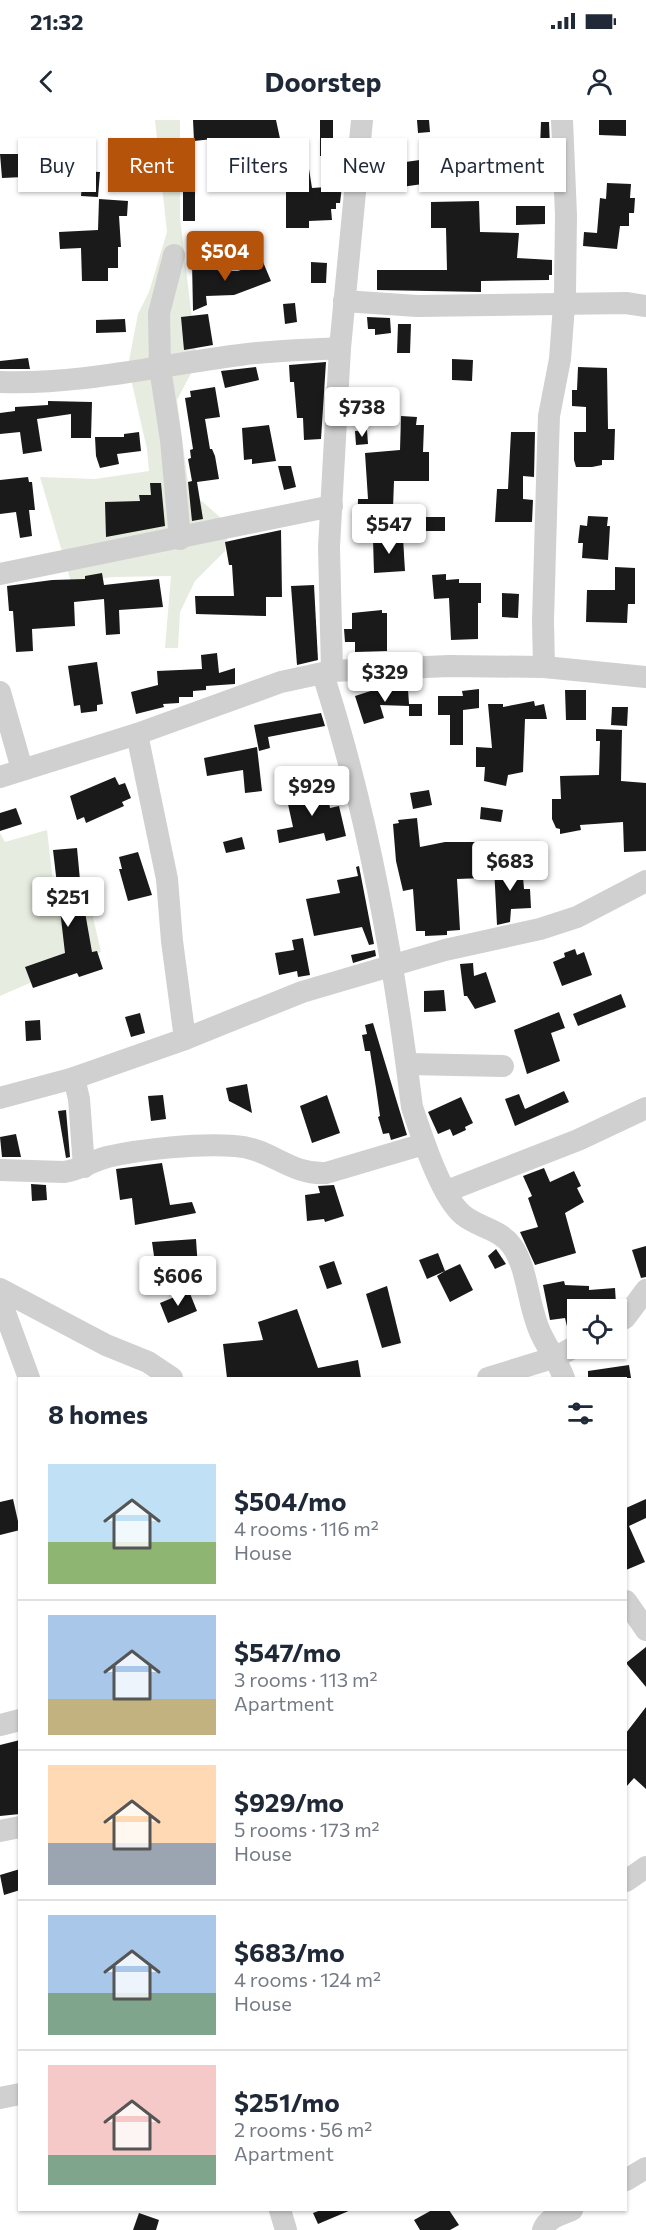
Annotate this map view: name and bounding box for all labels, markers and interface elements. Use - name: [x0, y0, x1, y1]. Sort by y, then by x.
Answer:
- text: 21:32: [30, 8, 84, 35]
- icon: back: [30, 65, 63, 98]
- text: Doorstep: [265, 65, 381, 98]
- icon: person: [583, 65, 616, 98]
- chip: Buy: [18, 138, 96, 192]
- chip: Rent: [108, 138, 195, 192]
- chip: Filters: [207, 138, 309, 192]
- chip: New: [321, 138, 407, 192]
- chip: Apartment: [419, 138, 566, 192]
- pin: $504: [189, 231, 261, 282]
- text: $504: [201, 238, 249, 262]
- pin: $738: [326, 387, 398, 438]
- text: $738: [339, 394, 385, 418]
- pin: $547: [353, 504, 425, 555]
- text: $547: [366, 511, 412, 535]
- pin: $329: [349, 652, 421, 703]
- text: $329: [362, 659, 408, 683]
- pin: $929: [276, 766, 348, 817]
- text: $929: [288, 773, 336, 797]
- pin: $683: [474, 841, 546, 892]
- text: $683: [486, 848, 534, 872]
- pin: $251: [32, 877, 104, 928]
- text: $251: [46, 884, 90, 908]
- pin: $606: [142, 1256, 214, 1307]
- text: $606: [153, 1263, 203, 1287]
- map controls: [567, 1299, 627, 1359]
- button: locate: [567, 1299, 627, 1359]
- icon: filters: [564, 1397, 597, 1430]
- text: 8 homes: [48, 1398, 148, 1429]
- text: $504/mo: [234, 1485, 346, 1516]
- icon: home: [96, 1488, 168, 1560]
- text: 4 rooms · 116 m²: [234, 1516, 379, 1540]
- text: House: [234, 1540, 292, 1564]
- text: $547/mo: [234, 1636, 341, 1667]
- icon: home: [96, 1639, 168, 1711]
- text: 3 rooms · 113 m²: [234, 1667, 378, 1691]
- text: Apartment: [234, 1691, 334, 1715]
- text: $929/mo: [234, 1786, 344, 1817]
- icon: home: [96, 1789, 168, 1861]
- text: 5 rooms · 173 m²: [234, 1817, 380, 1841]
- text: House: [234, 1841, 292, 1865]
- text: $683/mo: [234, 1936, 345, 1967]
- icon: home: [96, 1939, 168, 2011]
- text: 4 rooms · 124 m²: [234, 1967, 381, 1991]
- text: House: [234, 1991, 292, 2015]
- text: $251/mo: [234, 2086, 340, 2117]
- icon: home: [96, 2089, 168, 2161]
- text: 2 rooms · 56 m²: [234, 2117, 372, 2141]
- text: Apartment: [234, 2141, 334, 2165]

